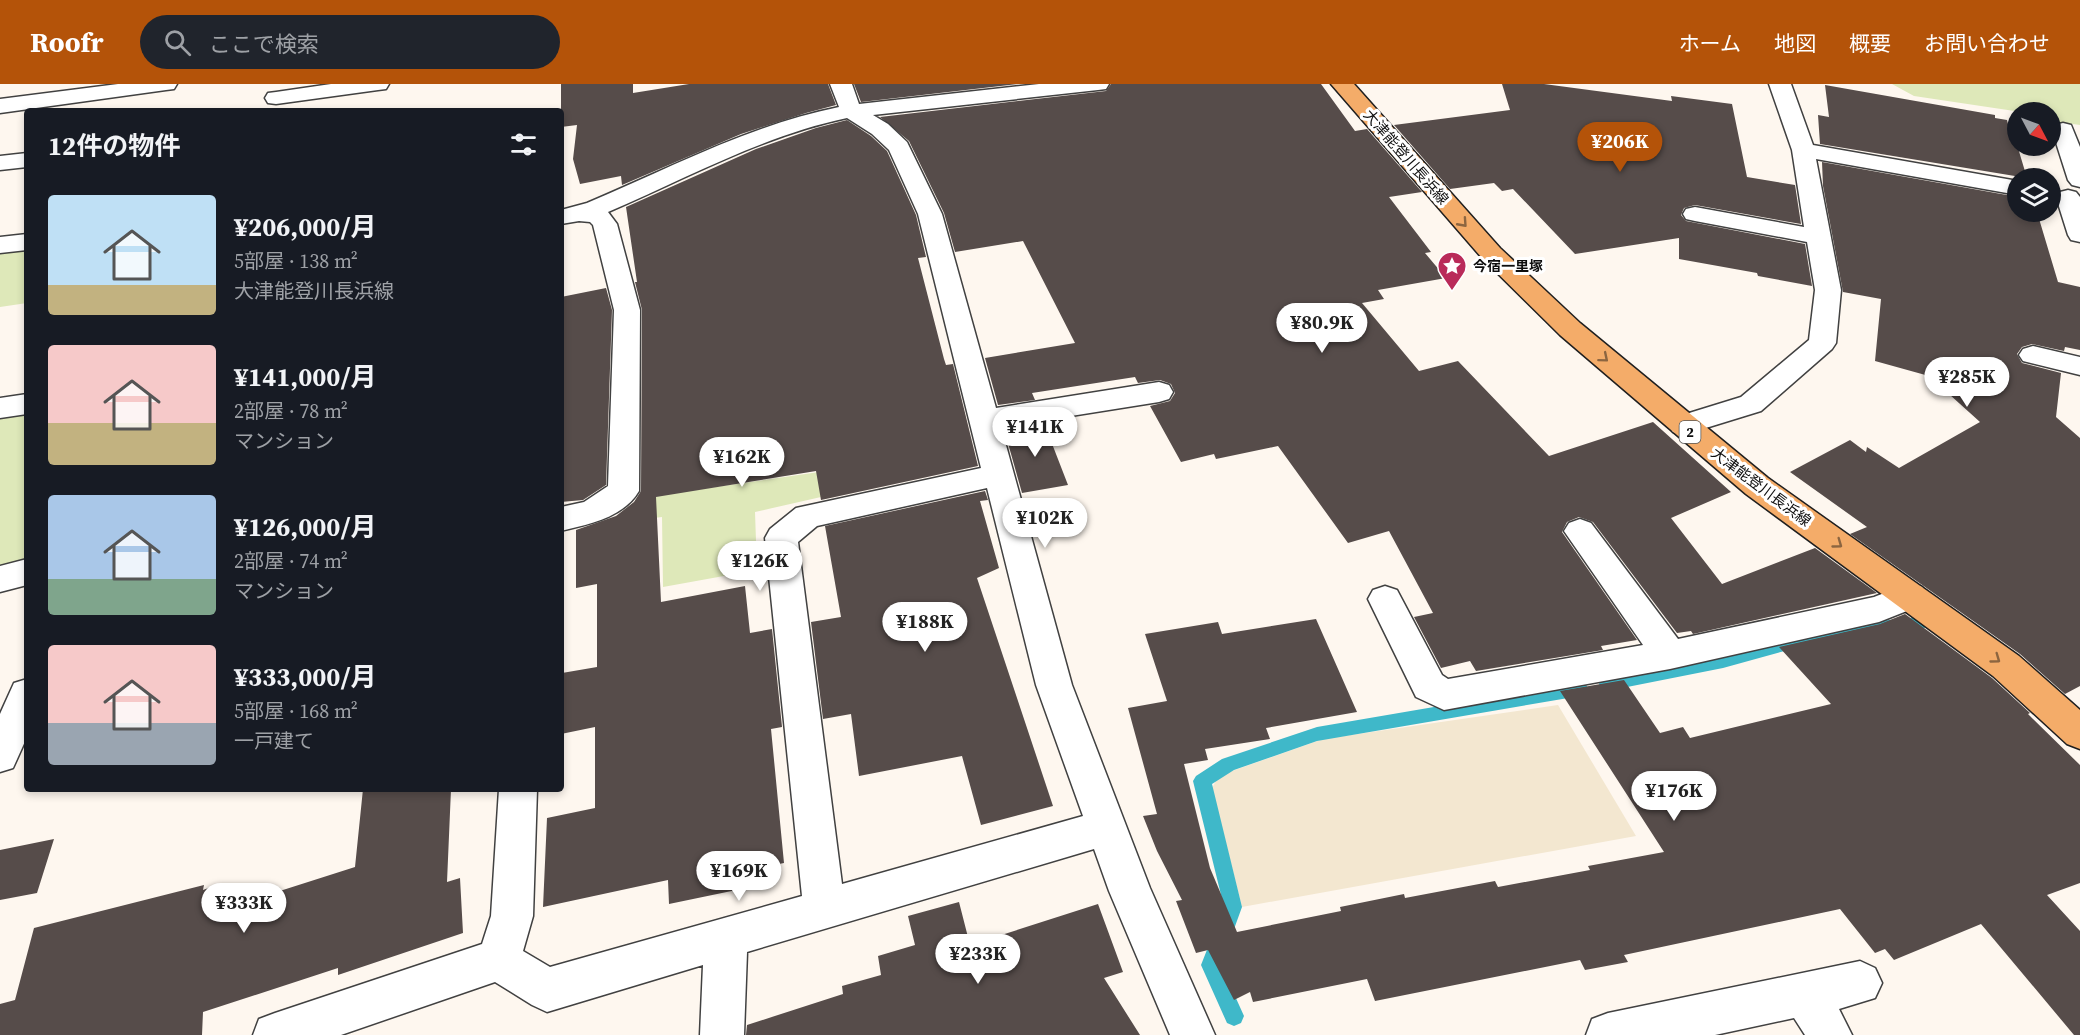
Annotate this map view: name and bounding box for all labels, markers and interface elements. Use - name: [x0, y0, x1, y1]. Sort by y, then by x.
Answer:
- search box: [140, 15, 560, 69]
- text: Roofr: [30, 23, 104, 61]
- icon: search: [161, 26, 194, 59]
- text: ここで検索: [209, 29, 319, 59]
- text: ホーム: [1679, 29, 1741, 58]
- text: 地図: [1774, 29, 1816, 58]
- text: 概要: [1849, 29, 1891, 58]
- text: お問い合わせ: [1924, 29, 2050, 58]
- north arrow: [2007, 102, 2061, 156]
- map controls: [2007, 102, 2061, 222]
- street label: 大津能登川長浜線: [1359, 104, 1454, 209]
- pin: ¥206K: [1578, 122, 1662, 173]
- text: ¥206K: [1591, 127, 1649, 155]
- text: 12件の物件: [48, 128, 180, 164]
- icon: filters: [507, 128, 540, 161]
- button: layers: [2007, 168, 2061, 222]
- text: ¥206,000/月: [234, 209, 377, 245]
- one-way arrow: [1456, 216, 1467, 227]
- icon: home: [96, 219, 168, 291]
- text: 5部屋 · 138 m²: [234, 247, 358, 275]
- place icon: 今宿一里塚: [1436, 250, 1468, 292]
- place label: 今宿一里塚: [1473, 256, 1543, 276]
- text: 大津能登川長浜線: [234, 277, 394, 305]
- pin: ¥80.9K: [1273, 303, 1371, 354]
- text: ¥80.9K: [1290, 308, 1354, 336]
- one-way arrow: [1597, 351, 1608, 362]
- pin: ¥285K: [1925, 357, 2009, 408]
- text: ¥141,000/月: [234, 359, 377, 395]
- text: ¥285K: [1938, 362, 1996, 390]
- icon: home: [96, 369, 168, 441]
- text: 2部屋 · 78 m²: [234, 397, 348, 425]
- pin: ¥141K: [993, 407, 1077, 458]
- text: ¥141K: [1006, 412, 1064, 440]
- road number: 2: [1680, 421, 1700, 443]
- text: マンション: [234, 427, 334, 455]
- pin: ¥162K: [700, 437, 784, 488]
- text: ¥162K: [713, 442, 771, 470]
- street label: 大津能登川長浜線: [1707, 442, 1816, 531]
- pin: ¥102K: [1003, 498, 1087, 549]
- text: ¥102K: [1016, 503, 1074, 531]
- text: ¥126,000/月: [234, 509, 377, 545]
- icon: home: [96, 519, 168, 591]
- one-way arrow: [1832, 537, 1843, 548]
- pin: ¥126K: [718, 541, 802, 592]
- text: ¥126K: [731, 546, 789, 574]
- text: 2部屋 · 74 m²: [234, 547, 348, 575]
- text: マンション: [234, 577, 334, 605]
- pin: ¥188K: [883, 602, 967, 653]
- text: ¥188K: [896, 607, 954, 635]
- one-way arrow: [1990, 652, 2001, 663]
- text: ¥333,000/月: [234, 659, 377, 695]
- icon: home: [96, 669, 168, 741]
- text: 5部屋 · 168 m²: [234, 697, 358, 725]
- text: 一戸建て: [234, 727, 314, 755]
- pin: ¥176K: [1632, 771, 1716, 822]
- text: ¥176K: [1645, 776, 1703, 804]
- pin: ¥169K: [697, 851, 781, 902]
- text: ¥169K: [710, 856, 768, 884]
- pin: ¥333K: [202, 883, 286, 934]
- text: ¥333K: [215, 888, 273, 916]
- pin: ¥233K: [936, 934, 1020, 985]
- text: ¥233K: [949, 939, 1007, 967]

